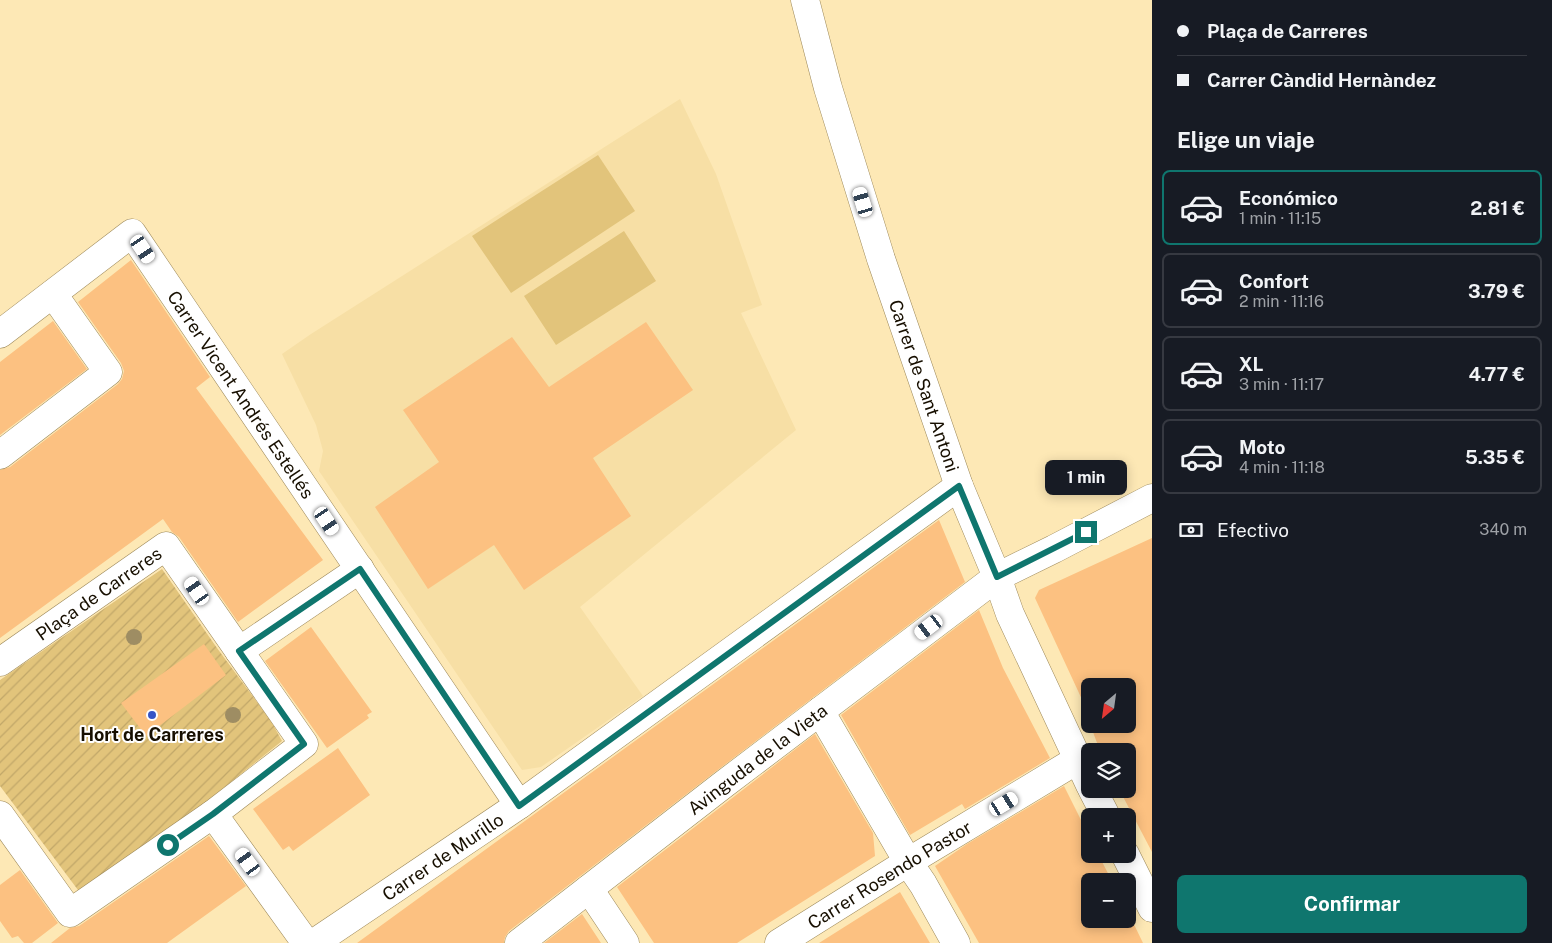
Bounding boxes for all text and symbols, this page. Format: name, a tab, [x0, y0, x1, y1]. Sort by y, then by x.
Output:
text: Plaça de Carreres	[1207, 20, 1368, 42]
text: Carrer Càndid Hernàndez	[1207, 69, 1436, 91]
text: Elige un viaje	[1177, 127, 1315, 153]
car	[851, 185, 874, 219]
icon: car	[1179, 185, 1224, 230]
text: Económico	[1239, 187, 1338, 209]
text: 2.81 €	[1470, 197, 1525, 219]
text: 1 min · 11:15	[1239, 209, 1321, 228]
car	[128, 232, 157, 266]
icon: car	[1179, 268, 1224, 313]
text: Confort	[1239, 270, 1309, 292]
text: 3.79 €	[1468, 280, 1525, 302]
street label: Carrer Vicent Andrés Estellés	[163, 287, 319, 502]
text: 2 min · 11:16	[1239, 292, 1324, 311]
street label: Carrer de Sant Antoni	[885, 297, 964, 475]
icon: car	[1179, 351, 1224, 396]
text: XL	[1239, 353, 1264, 375]
text: 4.77 €	[1468, 363, 1525, 385]
text: 3 min · 11:17	[1239, 375, 1324, 394]
icon: car	[1179, 434, 1224, 479]
text: Moto	[1239, 436, 1285, 458]
text: 5.35 €	[1465, 446, 1525, 468]
text: 4 min · 11:18	[1239, 458, 1325, 477]
callout: 1 min	[1045, 460, 1127, 494]
text: 1 min	[1067, 468, 1105, 487]
car	[312, 504, 341, 538]
icon: cash	[1177, 516, 1205, 544]
text: Efectivo	[1217, 519, 1289, 541]
text: 340 m	[1479, 520, 1527, 539]
route end	[1075, 521, 1097, 543]
street label: Plaça de Carreres	[32, 542, 165, 644]
car	[182, 574, 211, 608]
car	[912, 612, 945, 642]
north arrow	[1081, 678, 1136, 732]
map controls	[1081, 678, 1136, 928]
street label: Avinguda de la Vieta	[683, 699, 831, 819]
marker: Hort de Carreres	[146, 709, 158, 721]
place label: Hort de Carreres	[80, 724, 224, 745]
button: layers	[1081, 743, 1136, 798]
car	[987, 790, 1020, 818]
street label: Carrer de Murillo	[378, 808, 507, 905]
button: +	[1081, 808, 1136, 863]
street label: Carrer Rosendo Pastor	[804, 816, 975, 933]
route start	[157, 834, 179, 856]
car	[233, 845, 262, 879]
button: −	[1081, 873, 1136, 928]
button: Confirmar	[1177, 875, 1527, 933]

